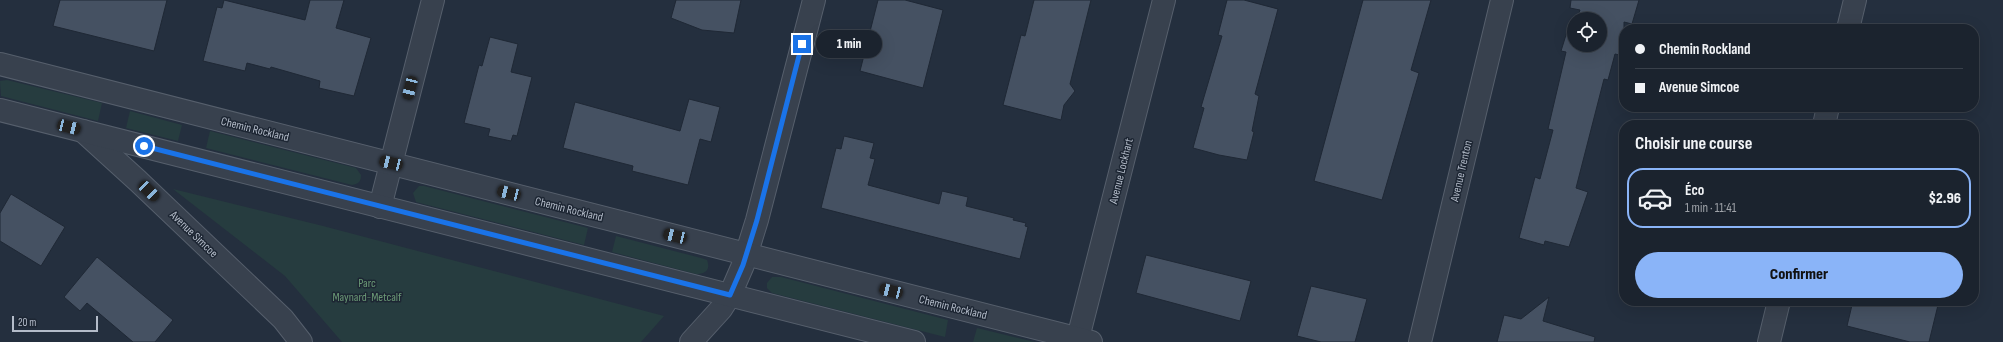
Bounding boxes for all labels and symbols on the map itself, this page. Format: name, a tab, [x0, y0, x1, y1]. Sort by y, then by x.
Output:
callout: 1 min	[816, 30, 882, 58]
route end	[793, 35, 811, 53]
car	[401, 75, 419, 101]
street label: Chemin Rockland	[219, 114, 290, 145]
car	[56, 118, 82, 136]
route start	[135, 137, 153, 155]
street label: Avenue Lockhart	[1106, 137, 1137, 206]
street label: Avenue Trenton	[1447, 139, 1476, 204]
car	[378, 154, 404, 172]
car	[136, 178, 162, 204]
car	[496, 184, 522, 202]
street label: Chemin Rockland	[533, 194, 604, 225]
street label: Avenue Simcoe	[166, 207, 221, 261]
car	[662, 227, 688, 245]
park label: Parc Maynard-Metcalf	[332, 276, 402, 305]
car	[878, 282, 904, 300]
street label: Chemin Rockland	[917, 292, 988, 323]
scale bar	[12, 314, 98, 333]

